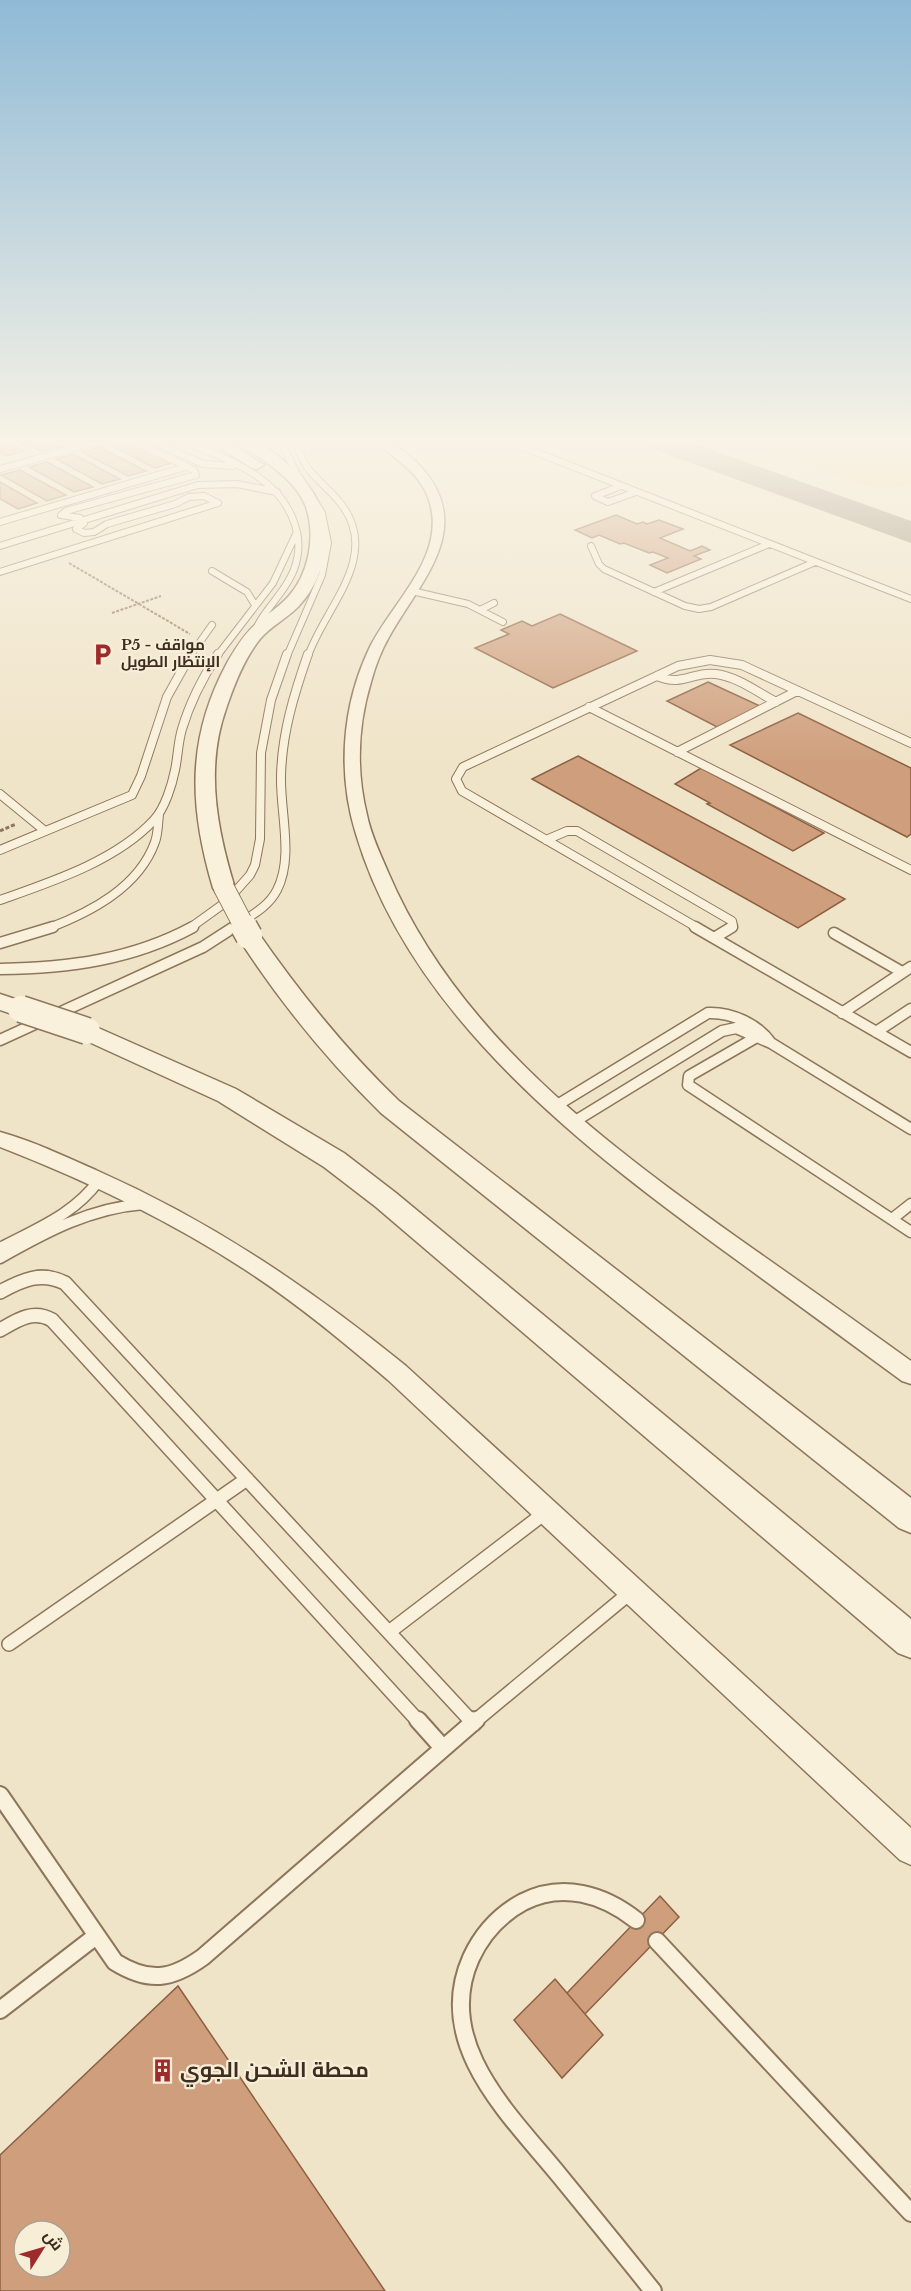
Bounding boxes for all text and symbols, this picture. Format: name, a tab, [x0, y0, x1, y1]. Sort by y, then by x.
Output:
place label: P5 - مواقف الإنتظار الطويل	[121, 635, 220, 672]
parking icon: P5 - مواقف الإنتظار الطويل	[90, 641, 116, 667]
building icon: محطة الشحن الجوي	[149, 2057, 175, 2083]
place label: محطة الشحن الجوي	[180, 2057, 369, 2087]
north arrow	[12, 2219, 72, 2279]
text: ش	[40, 2226, 68, 2254]

